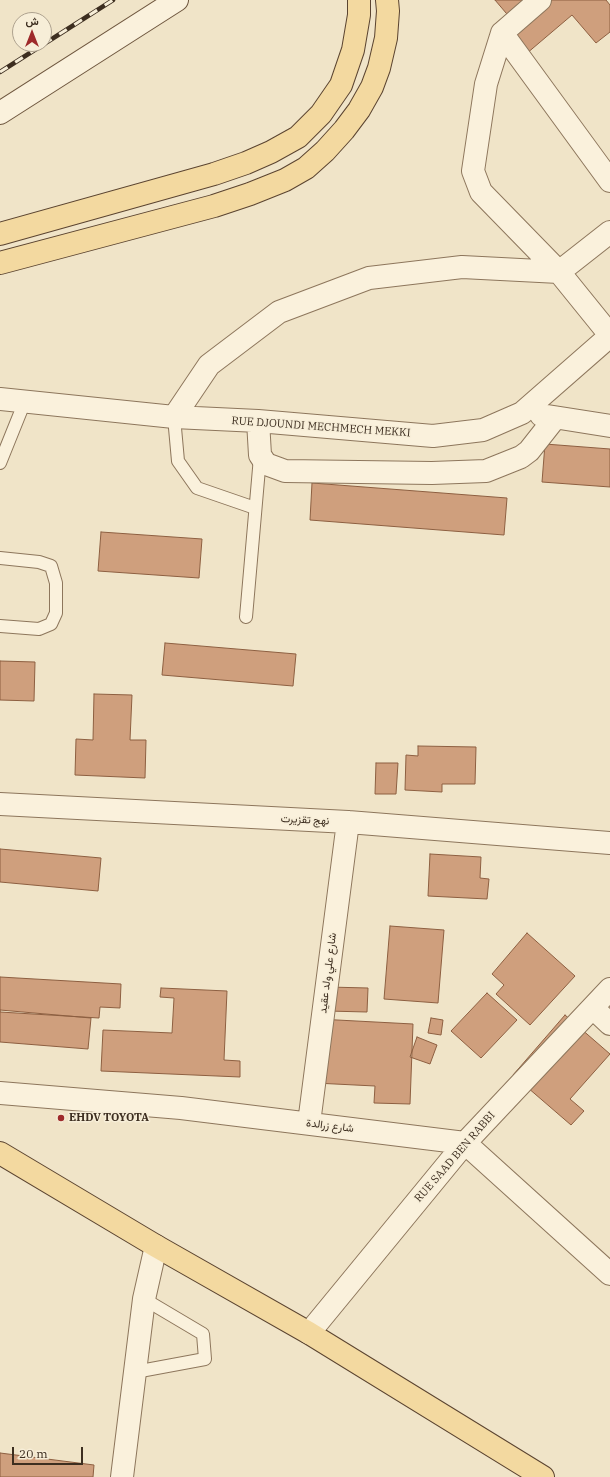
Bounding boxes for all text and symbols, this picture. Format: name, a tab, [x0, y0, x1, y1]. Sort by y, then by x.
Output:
north arrow	[12, 12, 52, 52]
text: ش	[25, 14, 39, 28]
street label: RUE DJOUNDI MECHMECH MEKKI	[231, 414, 411, 440]
street label: نهج تقزيرت	[280, 812, 330, 828]
street label: شارع علي ولد عقيد	[317, 932, 339, 1014]
street label: RUE SAAD BEN RABBI	[412, 1109, 498, 1205]
place label: EHDV TOYOTA	[69, 1111, 149, 1125]
marker: EHDV TOYOTA	[56, 1113, 66, 1123]
street label: شارع زرالدة	[305, 1117, 355, 1135]
scale bar	[14, 1439, 85, 1465]
text: 20 m	[19, 1446, 48, 1461]

